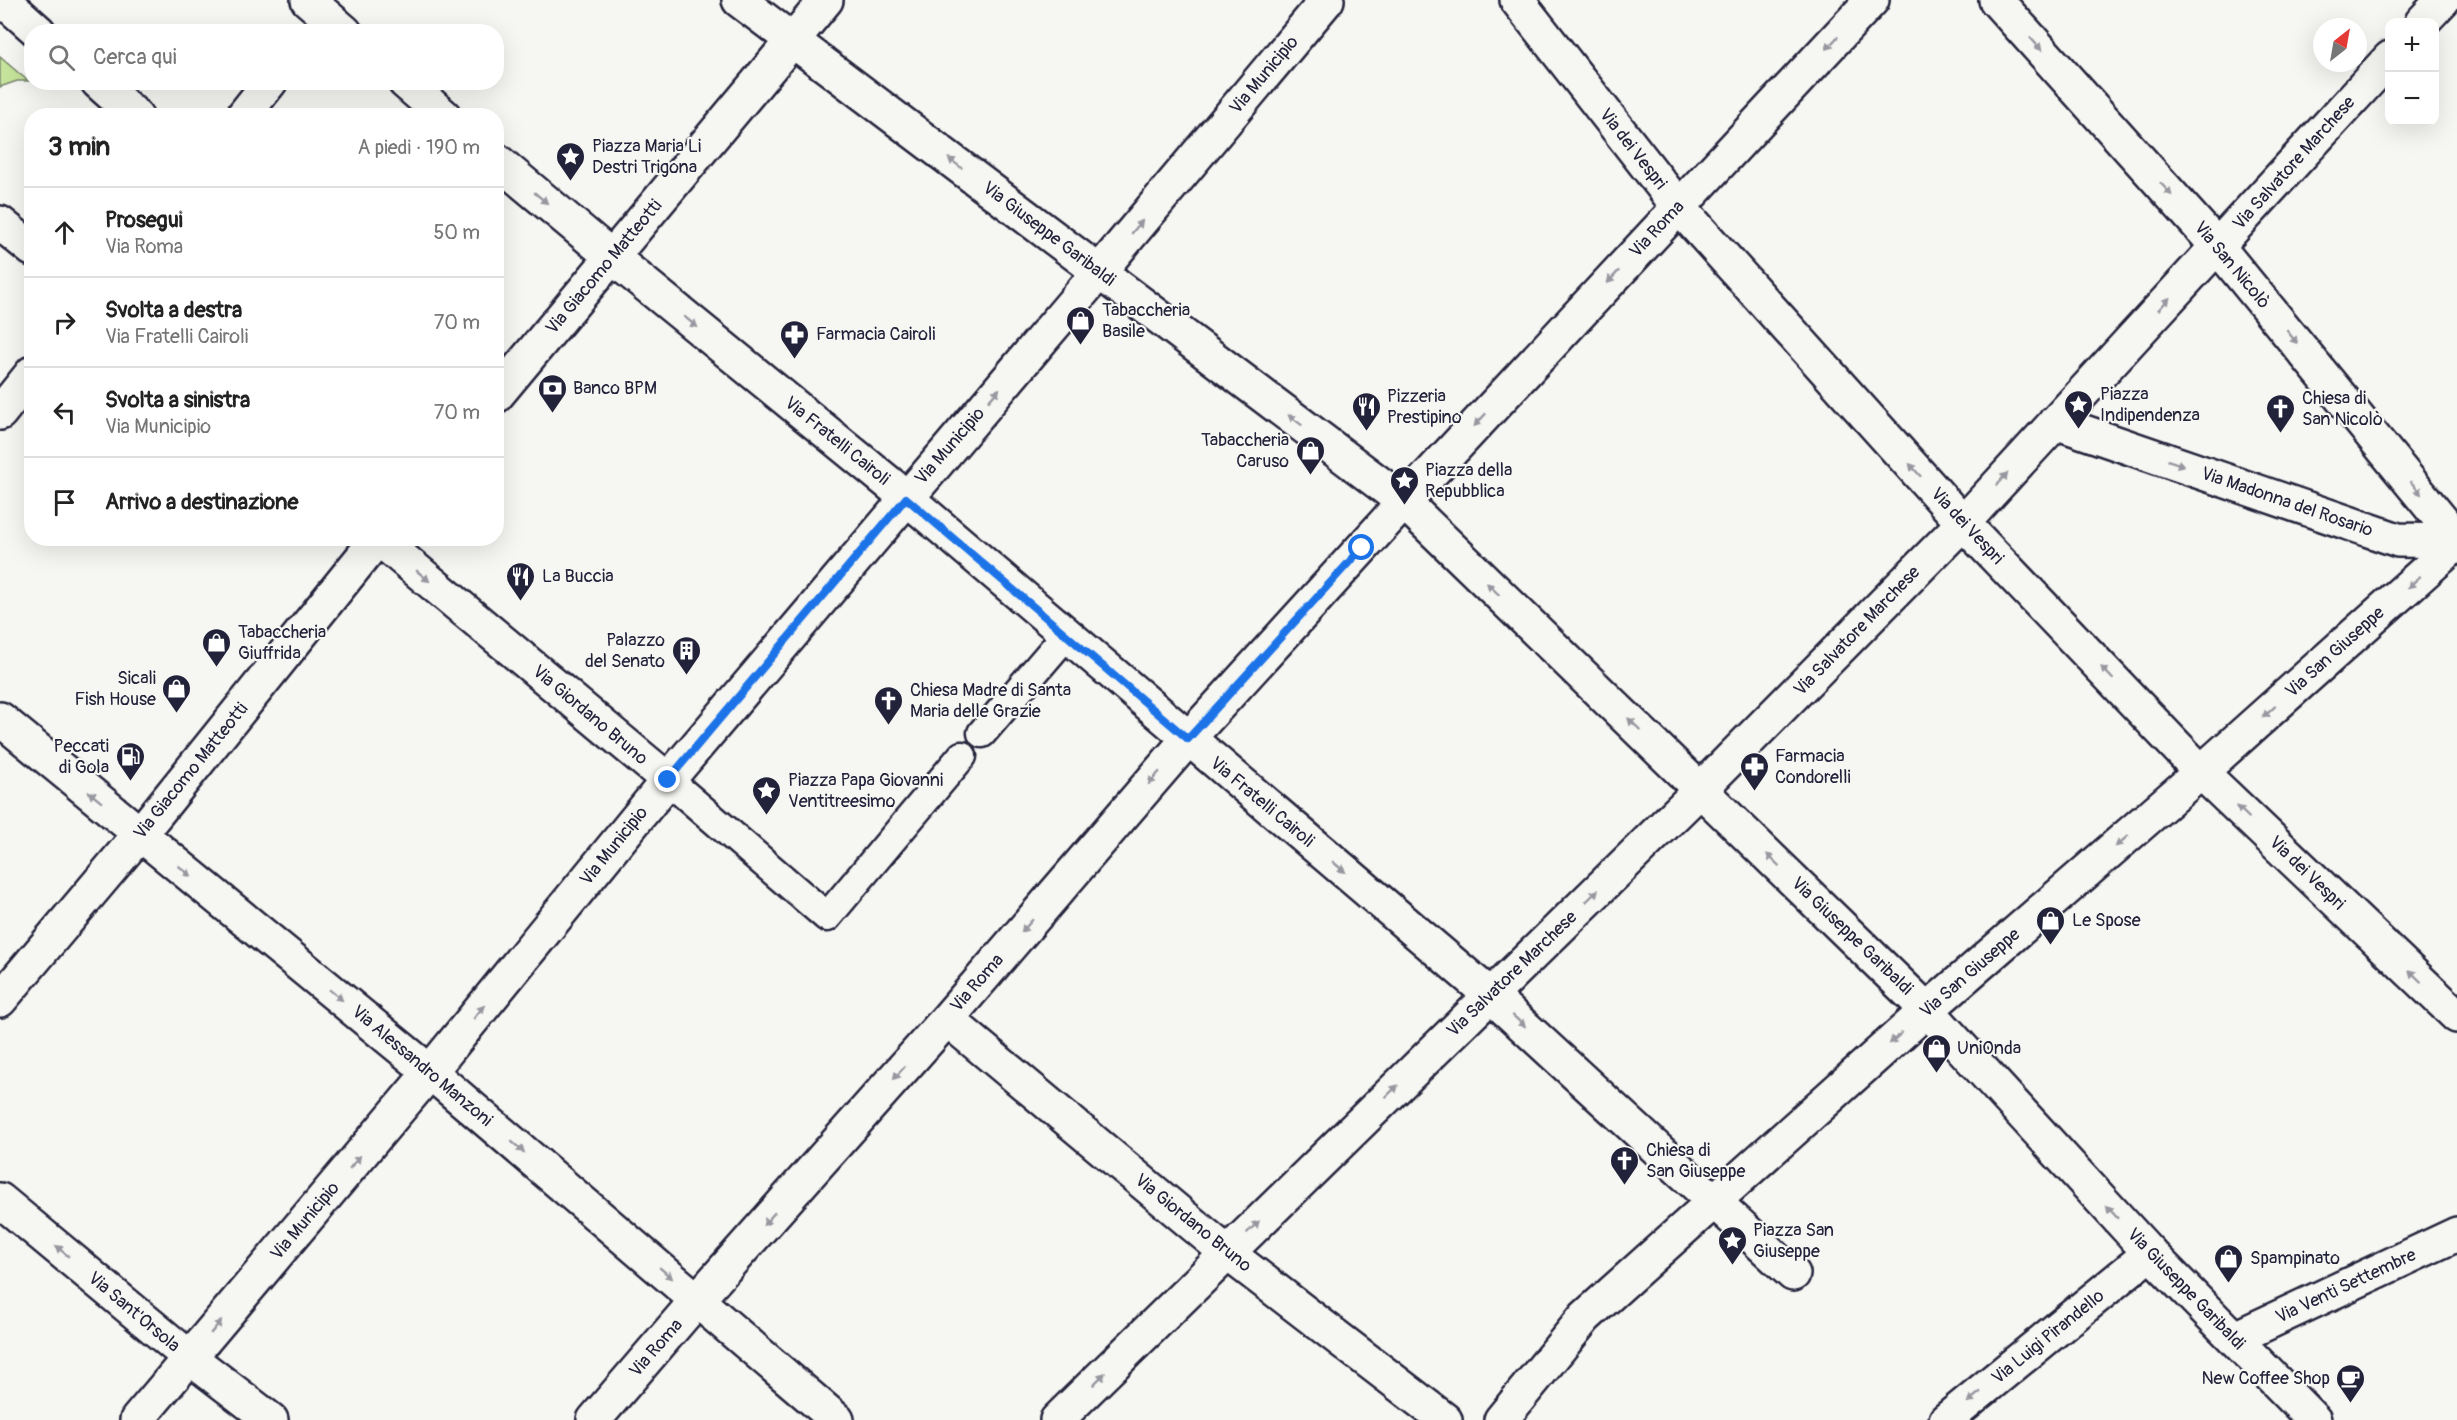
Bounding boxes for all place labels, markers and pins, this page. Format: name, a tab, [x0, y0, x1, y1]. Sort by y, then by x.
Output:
place label: Piazza Maria Li Destri Trigona	[592, 135, 701, 179]
place icon: Piazza Maria Li Destri Trigona	[555, 140, 587, 182]
place label: Tabaccheria Basile	[1102, 299, 1190, 343]
shop icon: Tabaccheria Basile	[1065, 304, 1097, 346]
pharmacy icon: Farmacia Cairoli	[779, 318, 811, 360]
place label: Farmacia Cairoli	[816, 323, 935, 346]
bank icon: Banco BPM	[536, 372, 568, 414]
place label: Banco BPM	[573, 377, 657, 400]
place label: Piazza Indipendenza	[2100, 383, 2200, 427]
place label: Pizzeria Prestipino	[1387, 385, 1462, 429]
place label: Chiesa di San Nicolò	[2302, 387, 2383, 431]
place icon: Piazza Indipendenza	[2063, 388, 2095, 430]
restaurant icon: Pizzeria Prestipino	[1350, 390, 1382, 432]
church icon: Chiesa di San Nicolò	[2265, 392, 2297, 434]
place label: Tabaccheria Caruso	[1201, 429, 1289, 473]
shop icon: Tabaccheria Caruso	[1294, 434, 1326, 476]
place label: Piazza della Repubblica	[1425, 459, 1512, 503]
place icon: Piazza della Repubblica	[1388, 464, 1420, 506]
restaurant icon: La Buccia	[505, 560, 537, 602]
place label: La Buccia	[542, 565, 614, 588]
place label: Tabaccheria Giuffrida	[238, 621, 326, 665]
shop icon: Tabaccheria Giuffrida	[201, 626, 233, 668]
place label: Palazzo del Senato	[585, 629, 665, 673]
building icon: Palazzo del Senato	[670, 634, 702, 676]
place label: Sicali Fish House	[75, 667, 156, 711]
shop icon: Sicali Fish House	[161, 672, 193, 714]
place label: Chiesa Madre di Santa Maria delle Grazie	[910, 679, 1071, 723]
church icon: Chiesa Madre di Santa Maria delle Grazie	[873, 684, 905, 726]
place label: Peccati di Gola	[54, 735, 109, 779]
fuel station icon: Peccati di Gola	[114, 740, 146, 782]
place label: Farmacia Condorelli	[1775, 745, 1851, 789]
pharmacy icon: Farmacia Condorelli	[1738, 750, 1770, 792]
place label: Piazza Papa Giovanni Ventitreesimo	[788, 769, 943, 813]
place icon: Piazza Papa Giovanni Ventitreesimo	[751, 774, 783, 816]
shop icon: Le Spose	[2035, 904, 2067, 946]
place label: Le Spose	[2072, 909, 2141, 932]
shop icon: UniOnda	[1920, 1032, 1952, 1074]
place label: UniOnda	[1957, 1037, 2021, 1060]
place label: Chiesa di San Giuseppe	[1646, 1139, 1746, 1183]
church icon: Chiesa di San Giuseppe	[1609, 1144, 1641, 1186]
place label: Piazza San Giuseppe	[1753, 1219, 1834, 1263]
place icon: Piazza San Giuseppe	[1716, 1224, 1748, 1266]
shop icon: Spampinato	[2213, 1242, 2245, 1284]
place label: Spampinato	[2250, 1247, 2340, 1270]
cafe icon: New Coffee Shop	[2335, 1362, 2367, 1404]
place label: New Coffee Shop	[2201, 1367, 2330, 1390]

